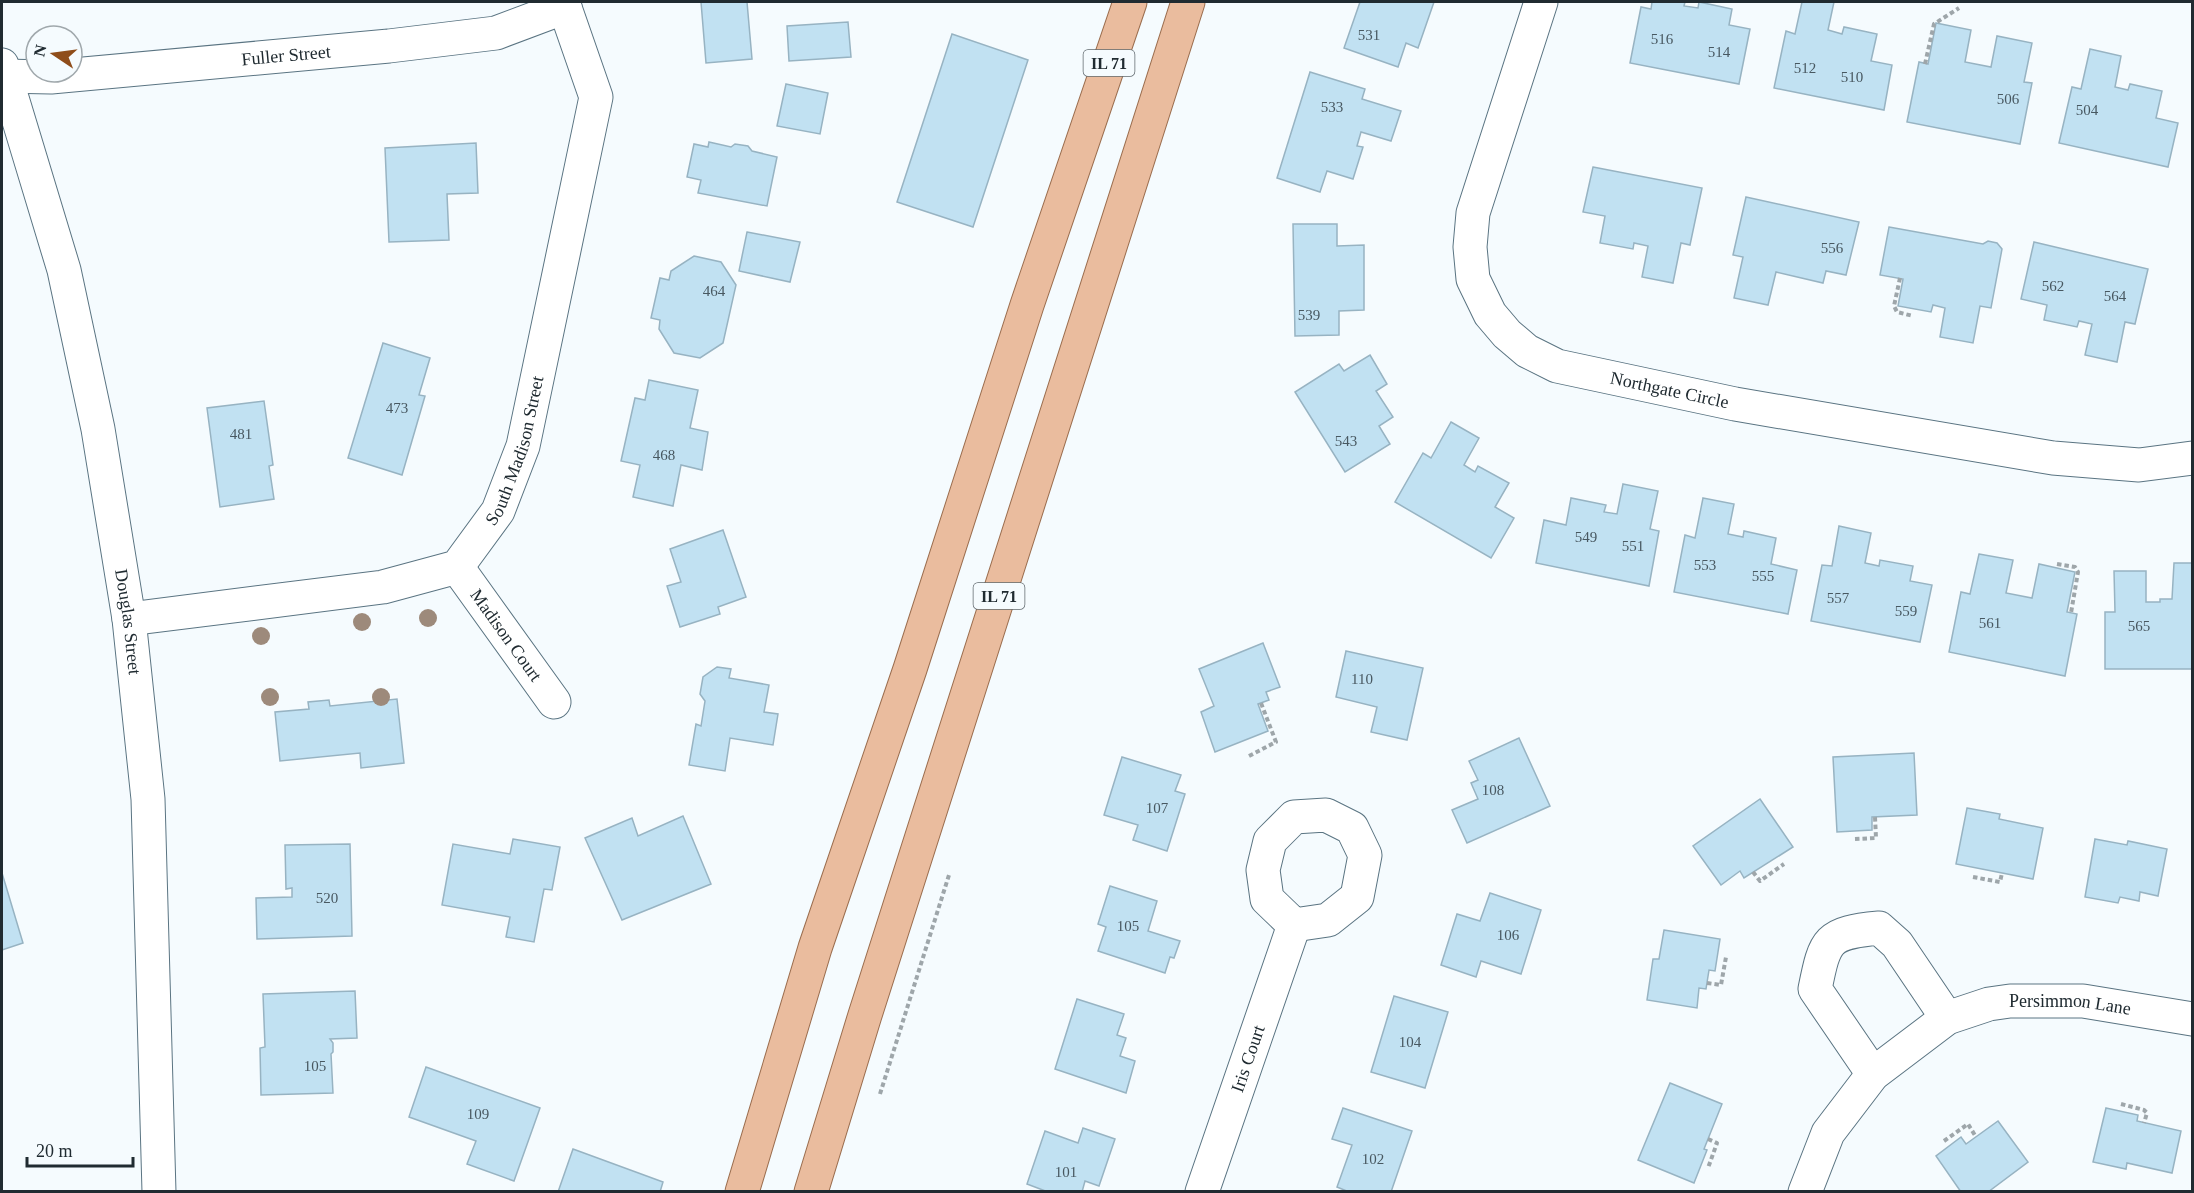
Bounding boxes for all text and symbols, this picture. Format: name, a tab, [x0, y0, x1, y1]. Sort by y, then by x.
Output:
north arrow	[24, 24, 84, 84]
house number: 531	[1358, 27, 1380, 43]
house number: 516	[1651, 31, 1674, 47]
street label: Fuller Street	[240, 41, 332, 69]
text: N	[30, 43, 50, 58]
house number: 514	[1708, 44, 1731, 60]
road number: IL 71	[1084, 50, 1134, 76]
house number: 512	[1794, 60, 1816, 76]
house number: 510	[1841, 69, 1863, 85]
house number: 506	[1997, 91, 2020, 107]
house number: 533	[1321, 99, 1343, 115]
house number: 504	[2076, 102, 2099, 118]
house number: 556	[1821, 240, 1844, 256]
house number: 562	[2042, 278, 2064, 294]
house number: 464	[703, 283, 726, 299]
house number: 564	[2104, 288, 2127, 304]
house number: 539	[1298, 307, 1320, 323]
street label: Northgate Circle	[1609, 368, 1731, 412]
street label: South Madison Street	[481, 374, 547, 529]
house number: 473	[386, 400, 408, 416]
house number: 481	[230, 426, 252, 442]
house number: 543	[1335, 433, 1357, 449]
house number: 468	[653, 447, 675, 463]
house number: 549	[1575, 529, 1597, 545]
house number: 551	[1622, 538, 1644, 554]
house number: 553	[1694, 557, 1716, 573]
street label: Douglas Street	[111, 567, 145, 676]
house number: 555	[1752, 568, 1774, 584]
road number: IL 71	[974, 583, 1024, 609]
street label: Madison Court	[466, 585, 546, 685]
house number: 557	[1827, 590, 1850, 606]
house number: 559	[1895, 603, 1917, 619]
house number: 561	[1979, 615, 2001, 631]
house number: 565	[2128, 618, 2150, 634]
house number: 110	[1351, 671, 1373, 687]
house number: 108	[1482, 782, 1504, 798]
house number: 107	[1146, 800, 1169, 816]
house number: 520	[316, 890, 338, 906]
house number: 105	[1117, 918, 1139, 934]
house number: 106	[1497, 927, 1520, 943]
street label: Persimmon Lane	[2009, 991, 2132, 1019]
street label: Iris Court	[1227, 1023, 1269, 1095]
house number: 104	[1399, 1034, 1422, 1050]
house number: 105	[304, 1058, 326, 1074]
house number: 109	[467, 1106, 489, 1122]
scale bar	[27, 1130, 134, 1168]
text: 20 m	[36, 1141, 73, 1161]
house number: 102	[1362, 1151, 1384, 1167]
house number: 101	[1055, 1164, 1077, 1180]

